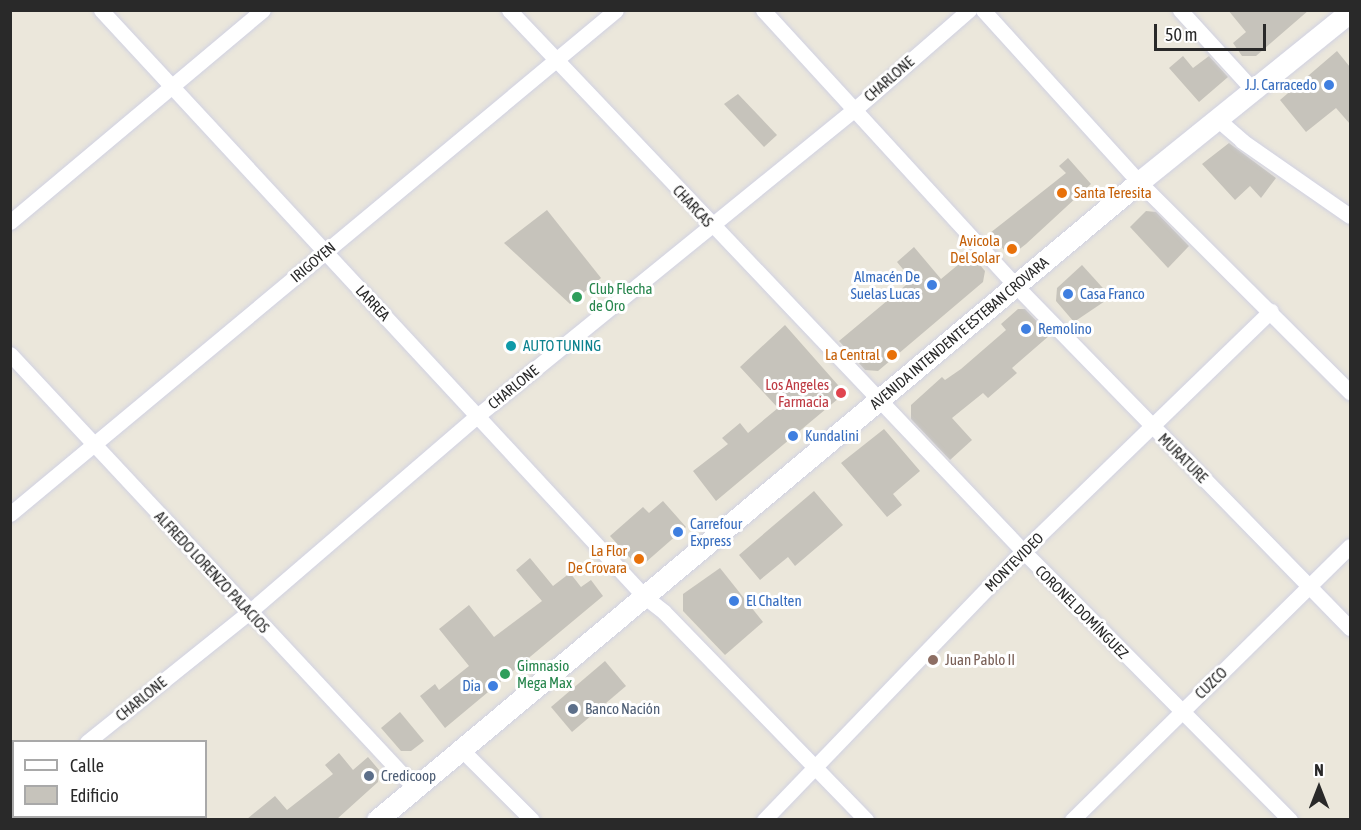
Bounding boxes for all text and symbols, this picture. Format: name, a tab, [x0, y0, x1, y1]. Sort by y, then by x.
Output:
scale bar	[1157, 12, 1270, 50]
text: 50 m	[1165, 24, 1197, 45]
street label: CHARLONE	[861, 53, 917, 105]
place label: J.J. Carracedo	[1245, 76, 1317, 94]
marker: J.J. Carracedo	[1322, 78, 1336, 92]
street label: CHARCAS	[669, 181, 717, 231]
place label: Santa Teresita	[1074, 184, 1152, 202]
marker: Santa Teresita	[1055, 186, 1069, 200]
place label: Avicola Del Solar	[950, 231, 1000, 266]
street label: IRIGOYEN	[287, 238, 339, 286]
marker: Avicola Del Solar	[1005, 242, 1019, 256]
street label: AVENIDA INTENDENTE ESTEBAN CROVARA	[866, 253, 1052, 413]
place label: Almacén De Suelas Lucas	[850, 267, 920, 302]
marker: Almacén De Suelas Lucas	[925, 278, 939, 292]
place label: Club Flecha de Oro	[589, 279, 653, 314]
street label: LARREA	[352, 282, 394, 324]
place label: Casa Franco	[1080, 285, 1145, 303]
marker: Casa Franco	[1061, 287, 1075, 301]
marker: Club Flecha de Oro	[570, 290, 584, 304]
place label: Remolino	[1038, 320, 1092, 338]
marker: Remolino	[1019, 322, 1033, 336]
place label: AUTO TUNING	[523, 337, 601, 355]
marker: AUTO TUNING	[504, 339, 518, 353]
place label: La Central	[825, 346, 880, 364]
marker: La Central	[885, 348, 899, 362]
street label: CHARLONE	[484, 361, 542, 413]
place label: Los Angeles Farmacia	[765, 375, 829, 410]
marker: Los Angeles Farmacia	[834, 386, 848, 400]
place label: Kundalini	[805, 427, 859, 445]
marker: Kundalini	[786, 429, 800, 443]
street label: MURATURE	[1155, 430, 1211, 486]
street label: ALFREDO LORENZO PALACIOS	[151, 507, 273, 637]
place label: Carrefour Express	[690, 514, 742, 549]
marker: Carrefour Express	[671, 525, 685, 539]
street label: MONTEVIDEO	[981, 529, 1047, 595]
place label: La Flor De Crovara	[568, 541, 627, 576]
marker: La Flor De Crovara	[632, 552, 646, 566]
street label: CORONEL DOMÍNGUEZ	[1032, 562, 1132, 662]
place label: El Chalten	[746, 592, 802, 610]
marker: El Chalten	[727, 594, 741, 608]
place label: Juan Pablo II	[945, 651, 1015, 669]
marker: Juan Pablo II	[926, 653, 940, 667]
place label: Gimnasio Mega Max	[517, 656, 572, 691]
street label: CUZCO	[1191, 663, 1231, 703]
marker: Gimnasio Mega Max	[498, 667, 512, 681]
street label: CHARLONE	[112, 673, 170, 725]
place label: Dia	[462, 677, 481, 695]
marker: Dia	[486, 679, 500, 693]
place label: Banco Nación	[585, 700, 660, 718]
marker: Banco Nación	[566, 702, 580, 716]
legend	[12, 740, 207, 818]
text: Calle	[70, 755, 104, 776]
north arrow	[1289, 758, 1349, 818]
text: N	[1314, 761, 1324, 779]
place label: Credicoop	[381, 767, 436, 785]
marker: Credicoop	[362, 769, 376, 783]
text: Edificio	[70, 785, 119, 806]

